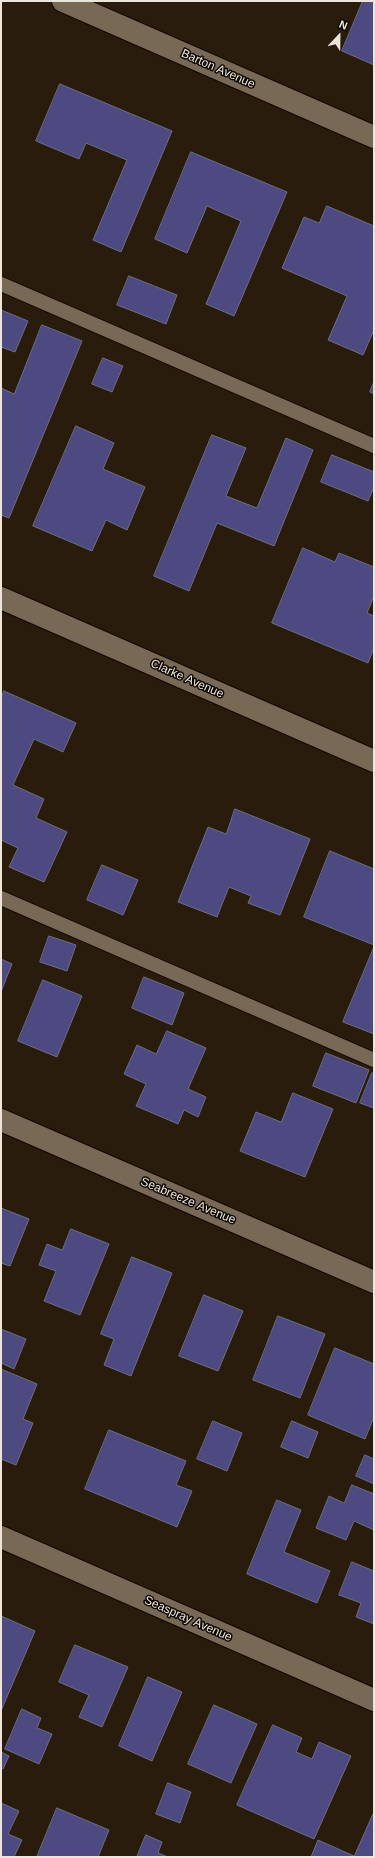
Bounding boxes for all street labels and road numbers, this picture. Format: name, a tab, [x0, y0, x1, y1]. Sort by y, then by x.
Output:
street label: Barton Avenue	[179, 46, 257, 92]
street label: Clarke Avenue	[148, 656, 226, 702]
street label: Seabreeze Avenue	[138, 1174, 238, 1228]
street label: Seaspray Avenue	[142, 1593, 234, 1645]

